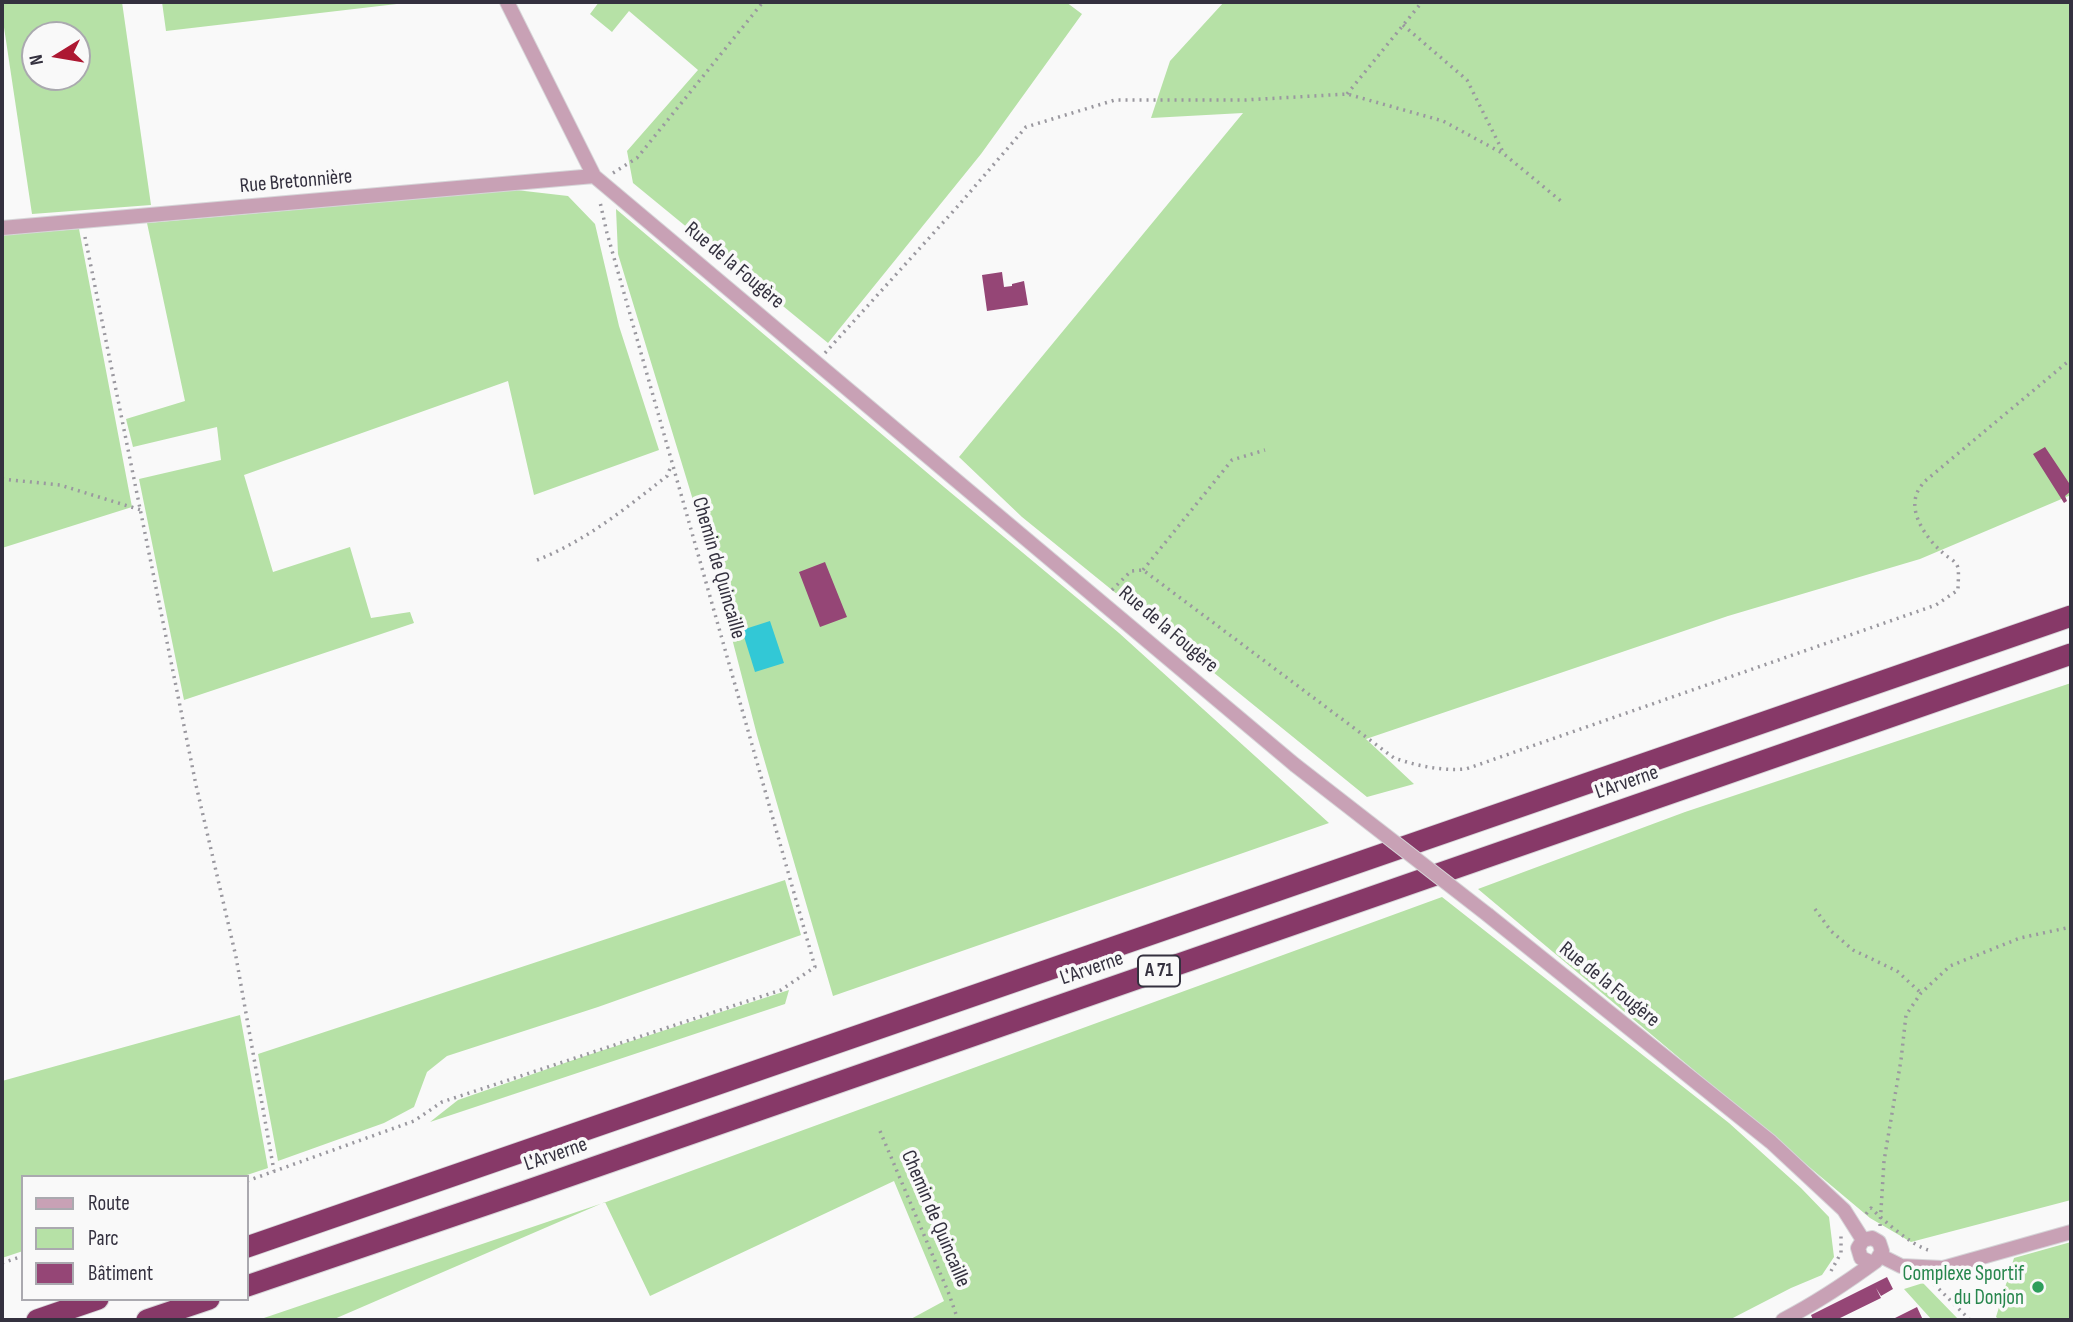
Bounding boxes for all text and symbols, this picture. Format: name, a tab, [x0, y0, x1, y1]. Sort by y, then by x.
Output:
north arrow	[21, 21, 91, 91]
text: N	[25, 53, 49, 67]
street label: Rue Bretonnière	[239, 165, 353, 199]
street label: Rue de la Fougère	[679, 217, 789, 315]
street label: Chemin de Quincaille	[686, 494, 750, 642]
street label: Rue de la Fougère	[1113, 581, 1223, 679]
street label: L'Arverne	[1592, 760, 1662, 806]
street label: Rue de la Fougère	[1554, 937, 1664, 1033]
street label: L'Arverne	[1057, 946, 1127, 992]
road number: A 71	[1138, 956, 1180, 987]
street label: L'Arverne	[521, 1132, 591, 1178]
street label: Chemin de Quincaille	[895, 1147, 975, 1291]
legend	[21, 1175, 248, 1301]
text: Route	[88, 1191, 130, 1216]
text: Parc	[88, 1226, 119, 1251]
text: Bâtiment	[88, 1261, 153, 1286]
place label: Complexe Sportif du Donjon	[1903, 1262, 2024, 1312]
marker: Complexe Sportif du Donjon	[2030, 1279, 2046, 1295]

